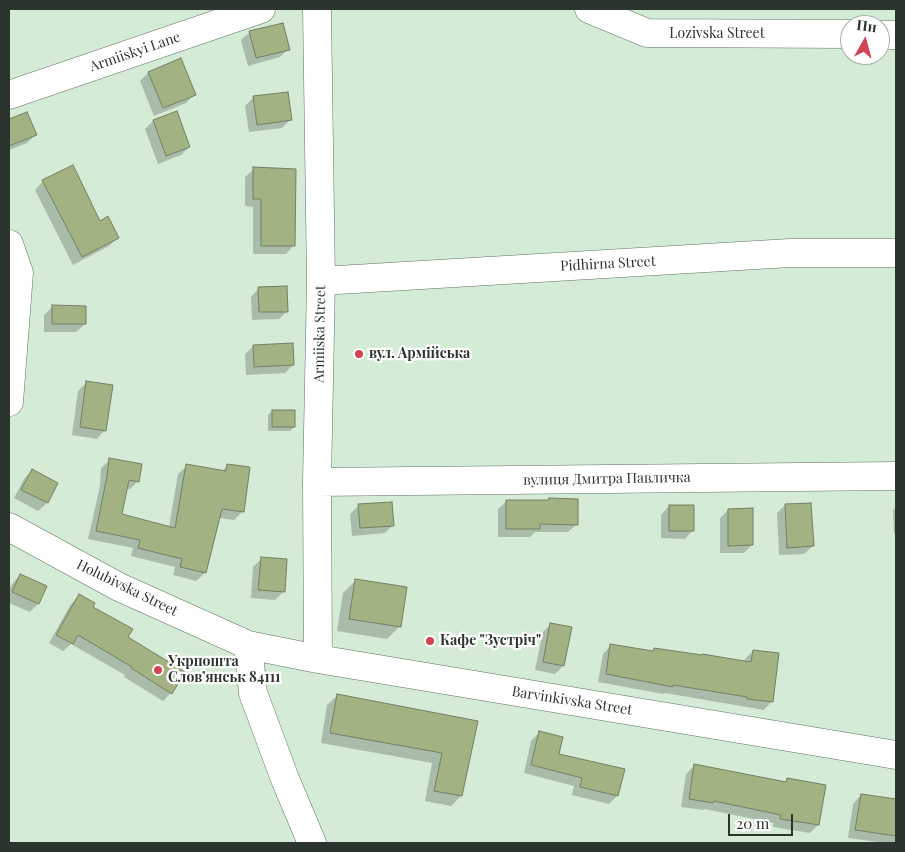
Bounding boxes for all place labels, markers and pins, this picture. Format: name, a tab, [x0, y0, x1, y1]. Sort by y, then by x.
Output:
place label: вул. Армійська	[369, 346, 470, 362]
marker: вул. Армійська	[353, 348, 365, 360]
place label: Кафе "Зустріч"	[440, 633, 541, 649]
marker: Кафе "Зустріч"	[424, 635, 436, 647]
place label: Укрпошта Слов’янськ 84111	[168, 654, 280, 686]
marker: Укрпошта Слов’янськ 84111	[152, 664, 164, 676]

